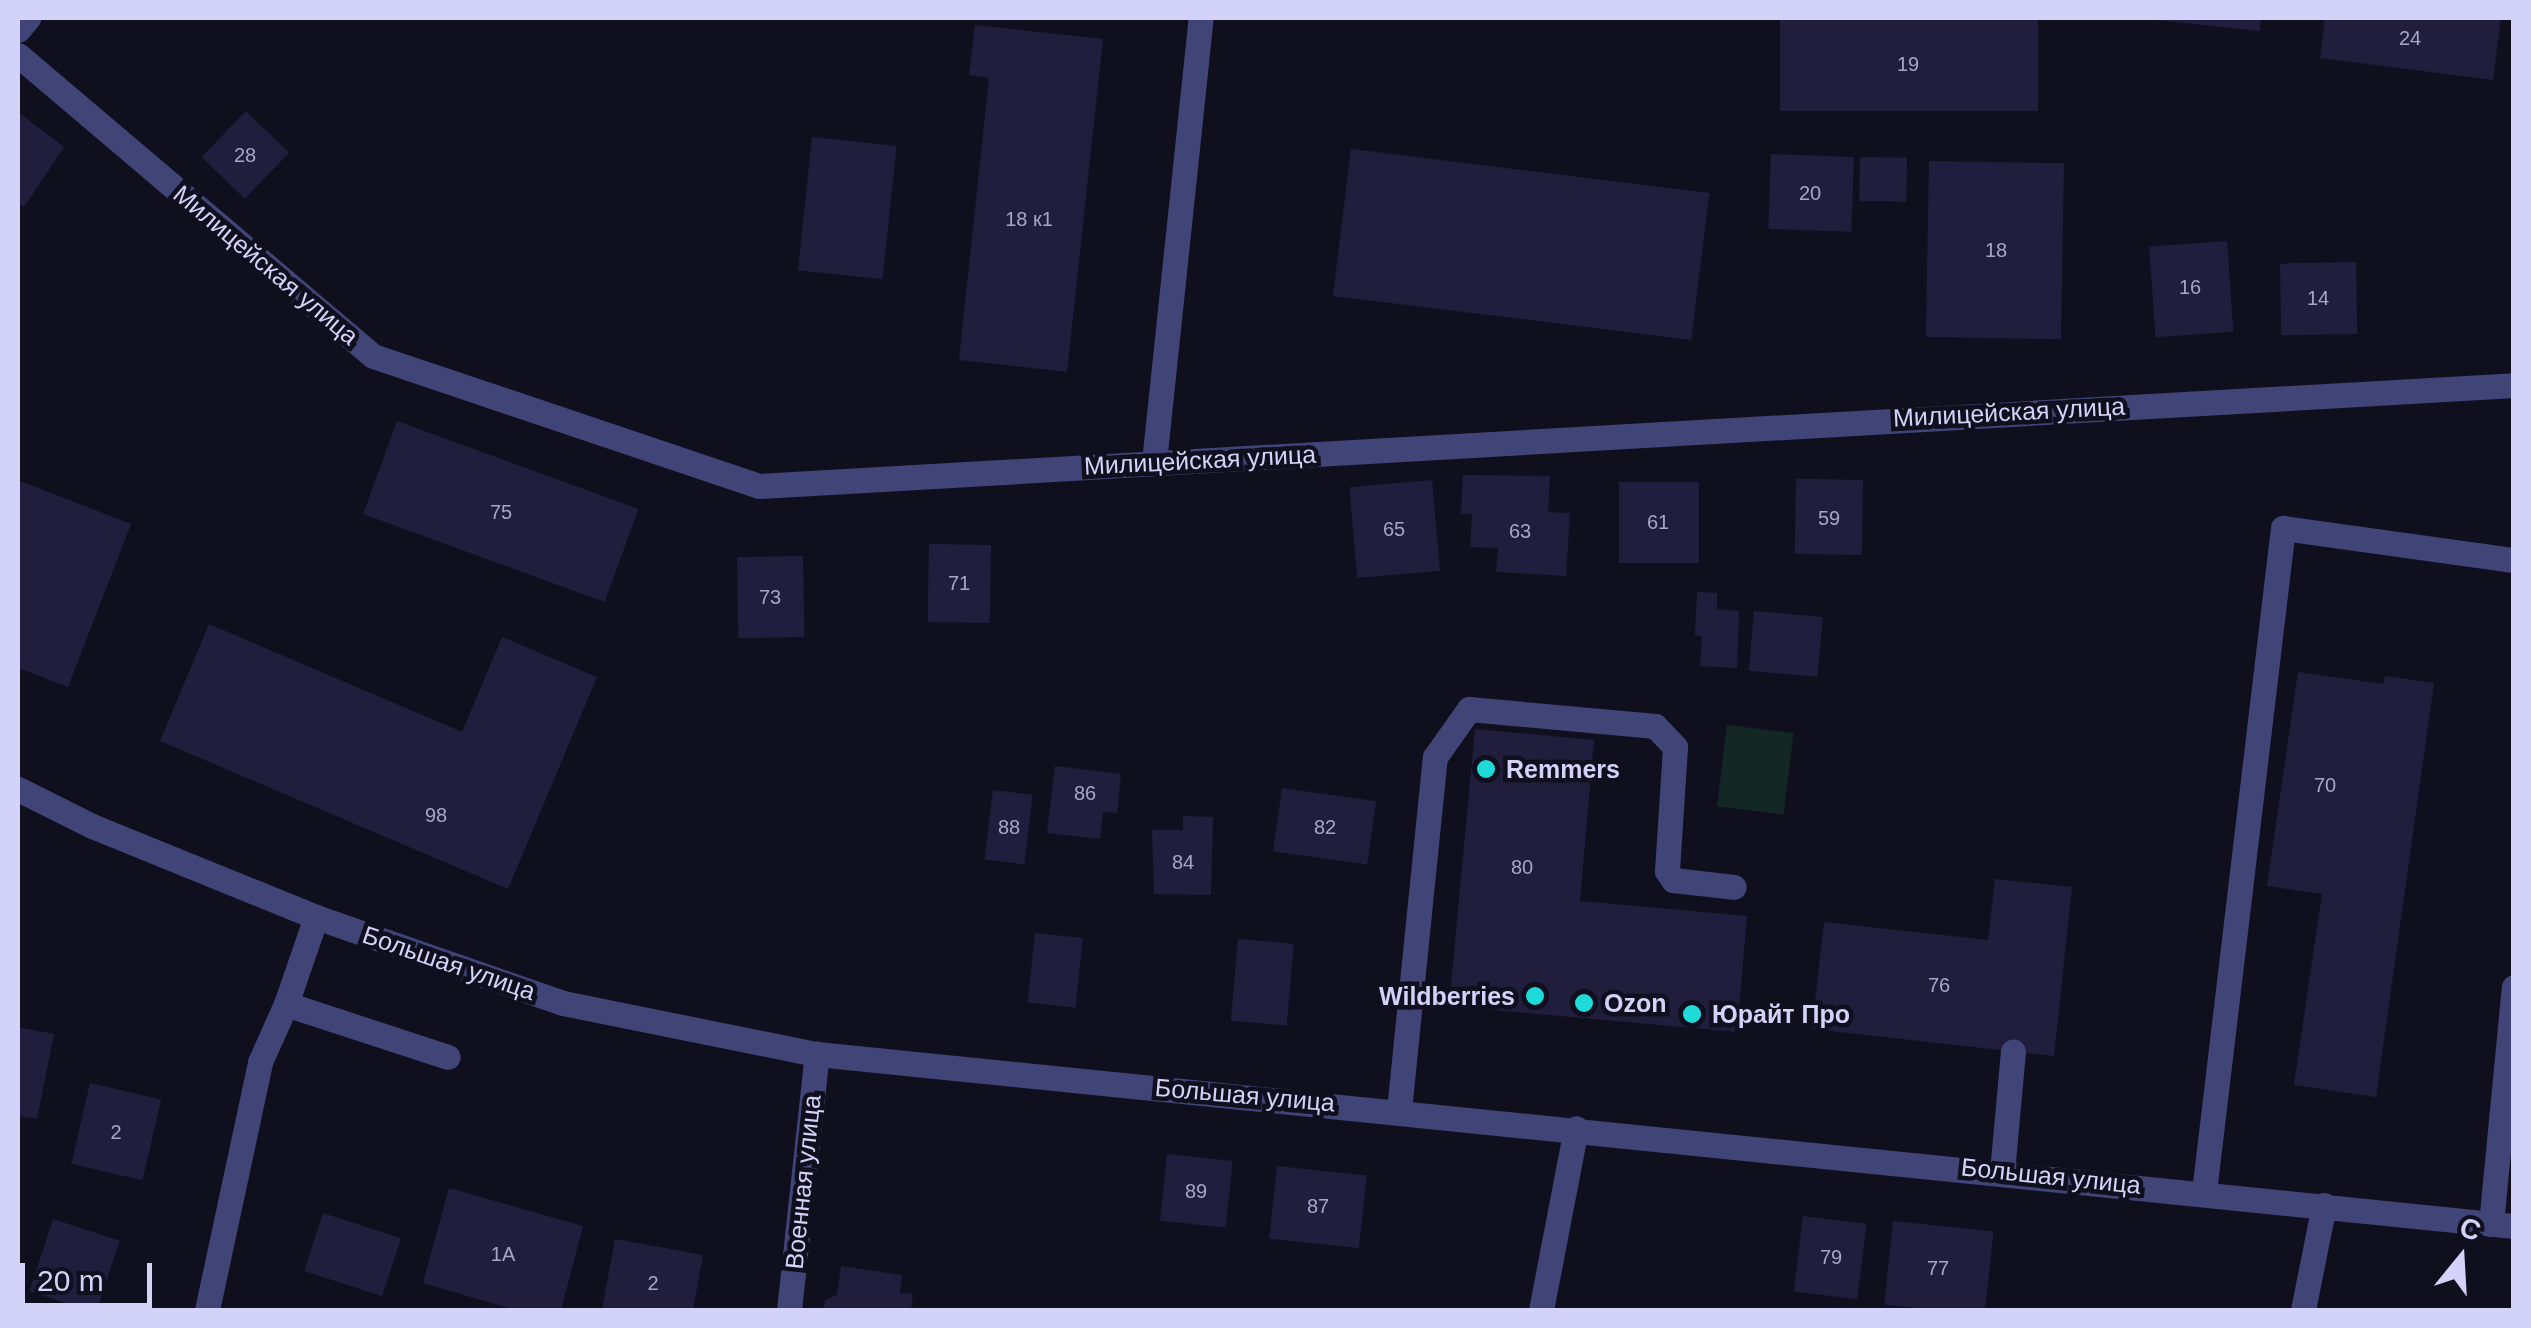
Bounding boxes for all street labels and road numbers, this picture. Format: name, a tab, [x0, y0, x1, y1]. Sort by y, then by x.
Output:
street label: Милицейская улица	[167, 179, 365, 351]
street label: Милицейская улица	[1892, 391, 2126, 433]
street label: Милицейская улица	[1083, 439, 1317, 481]
street label: Большая улица	[359, 919, 539, 1007]
street label: Большая улица	[1154, 1072, 1336, 1118]
street label: Военная улица	[779, 1093, 827, 1271]
street label: Большая улица	[1960, 1152, 2142, 1200]

